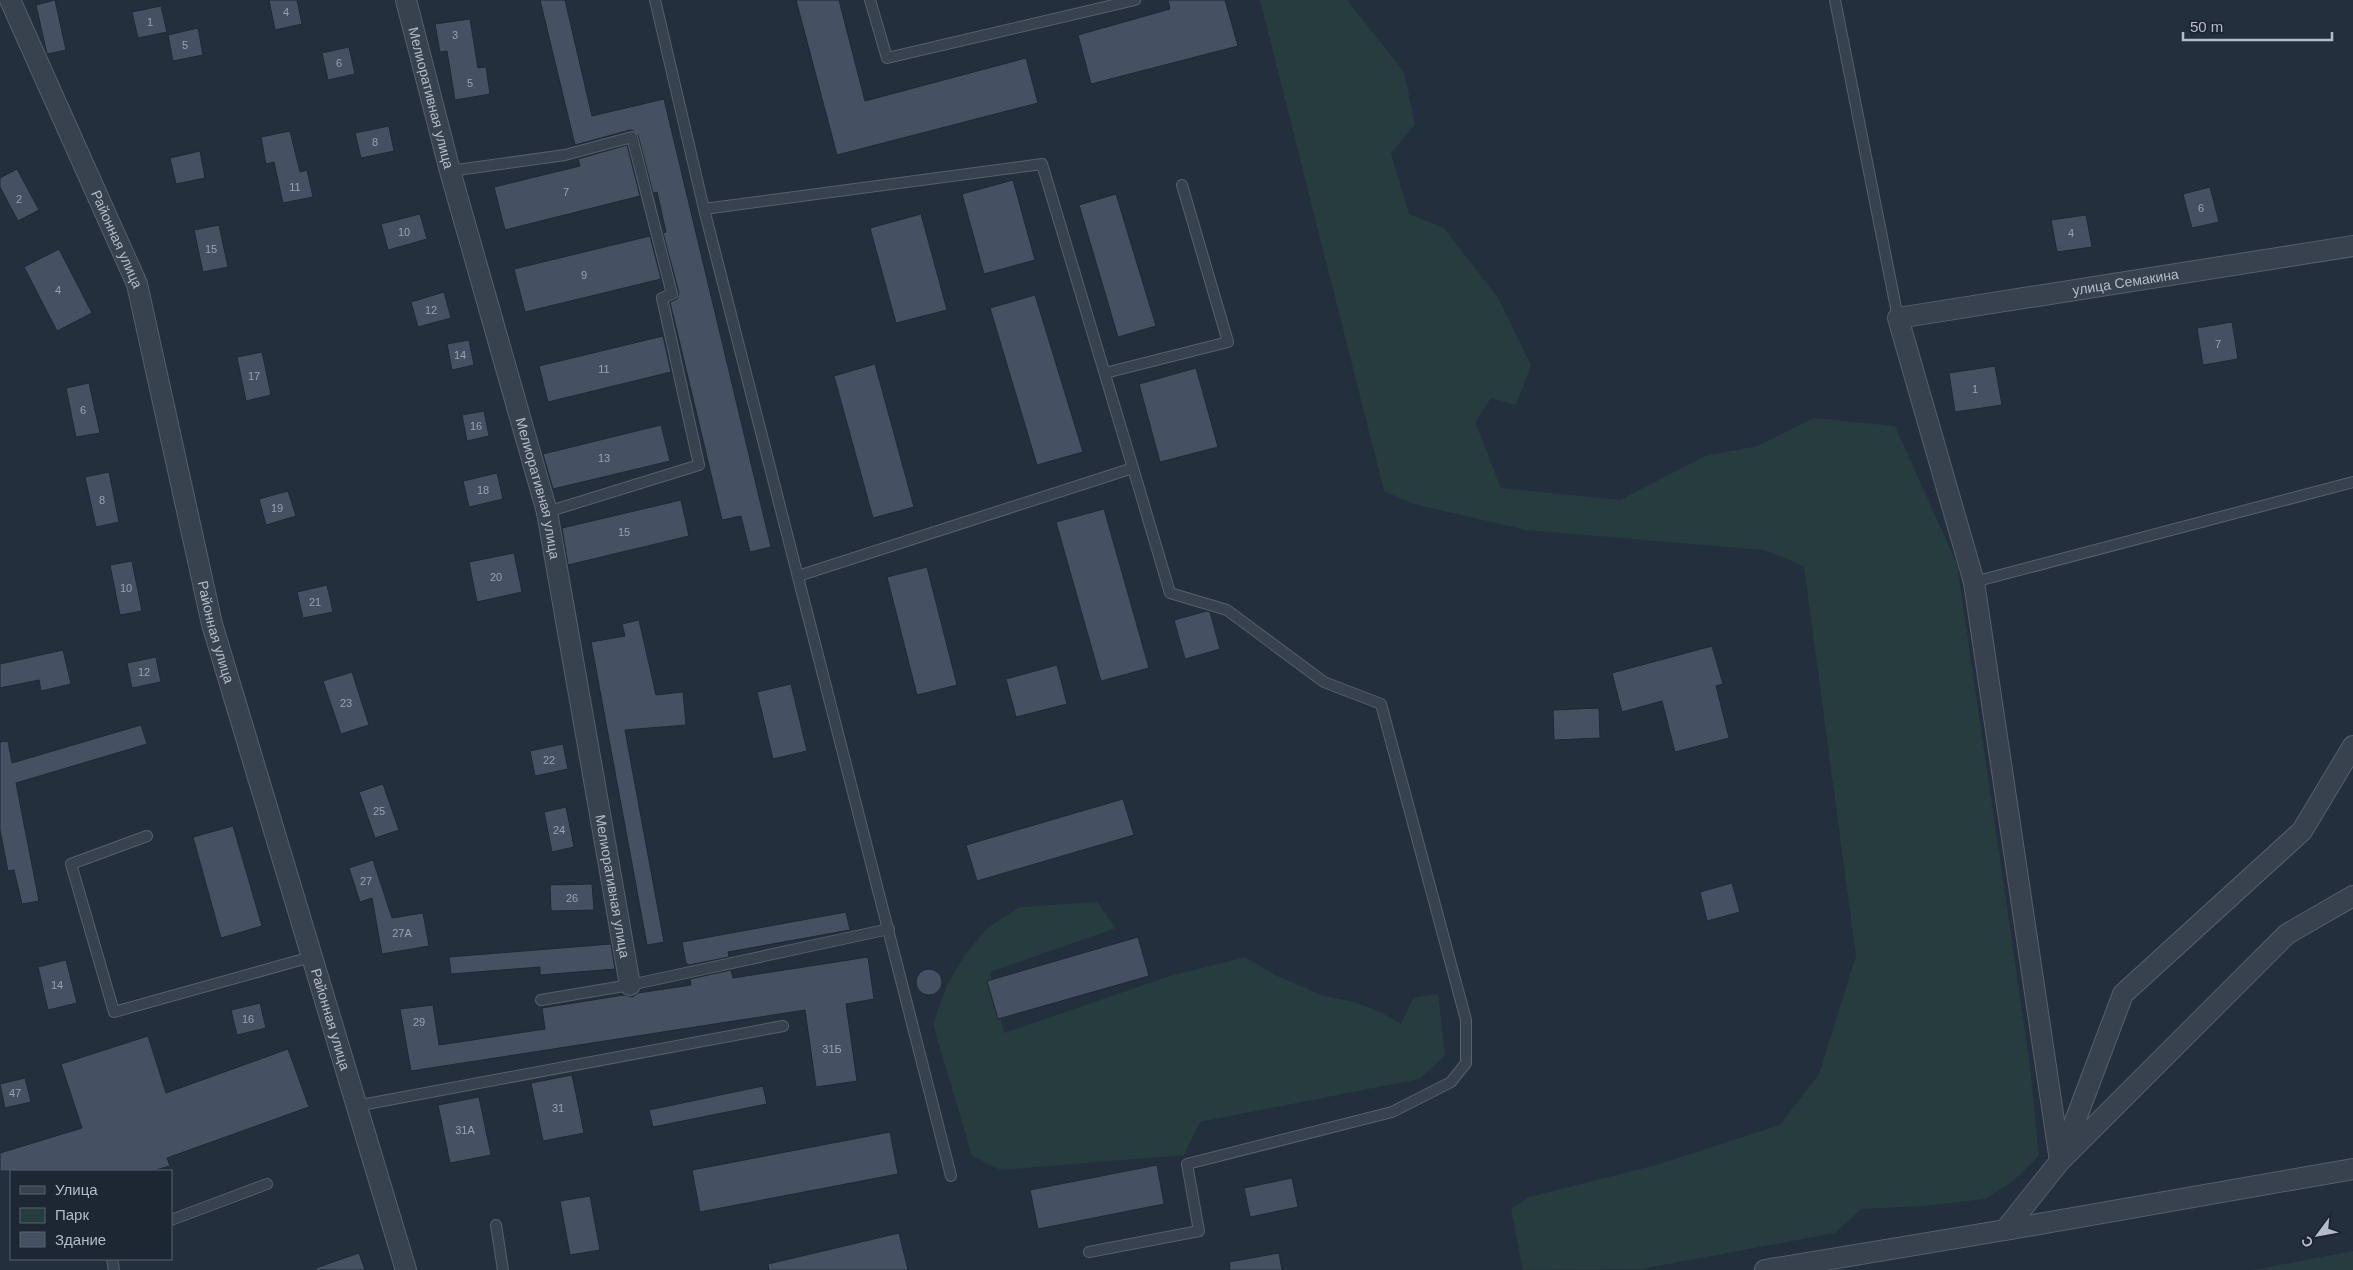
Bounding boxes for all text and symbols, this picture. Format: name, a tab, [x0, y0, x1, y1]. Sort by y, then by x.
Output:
house number: 4	[283, 6, 289, 18]
scale bar	[2183, 10, 2332, 42]
house number: 1	[147, 16, 153, 28]
text: 50 m	[2190, 18, 2223, 35]
street label: Мелиоративная улица	[405, 25, 457, 170]
house number: 3	[452, 29, 458, 41]
house number: 5	[182, 39, 188, 51]
house number: 6	[336, 57, 342, 69]
house number: 5	[467, 77, 473, 89]
house number: 8	[372, 136, 378, 148]
house number: 11	[289, 181, 301, 193]
house number: 7	[563, 186, 569, 198]
street label: Районная улица	[88, 188, 146, 291]
house number: 2	[16, 193, 22, 205]
house number: 6	[2198, 202, 2204, 214]
house number: 10	[398, 226, 410, 238]
house number: 4	[2068, 227, 2074, 239]
house number: 15	[205, 243, 217, 255]
street label: улица Семакина	[2071, 266, 2180, 298]
house number: 9	[581, 269, 587, 281]
house number: 4	[55, 284, 61, 296]
house number: 12	[425, 304, 437, 316]
house number: 7	[2215, 338, 2221, 350]
house number: 14	[454, 349, 466, 361]
house number: 11	[598, 363, 610, 375]
house number: 17	[248, 370, 260, 382]
house number: 1	[1972, 383, 1978, 395]
house number: 6	[80, 404, 86, 416]
street label: Мелиоративная улица	[513, 416, 563, 561]
house number: 16	[470, 420, 482, 432]
house number: 13	[598, 452, 610, 464]
house number: 18	[477, 484, 489, 496]
house number: 8	[99, 494, 105, 506]
house number: 19	[271, 502, 283, 514]
house number: 15	[618, 526, 630, 538]
house number: 20	[490, 571, 502, 583]
street label: Районная улица	[195, 579, 237, 685]
house number: 10	[120, 582, 132, 594]
house number: 21	[309, 596, 321, 608]
house number: 12	[138, 666, 150, 678]
house number: 23	[340, 697, 352, 709]
house number: 22	[543, 754, 555, 766]
house number: 25	[373, 805, 385, 817]
street label: Мелиоративная улица	[592, 813, 633, 959]
house number: 24	[553, 824, 565, 836]
house number: 27	[360, 875, 372, 887]
house number: 26	[566, 892, 578, 904]
house number: 27А	[392, 927, 412, 939]
street label: Районная улица	[308, 966, 354, 1072]
house number: 14	[51, 979, 63, 991]
house number: 16	[242, 1013, 254, 1025]
house number: 29	[413, 1016, 425, 1028]
house number: 31Б	[822, 1043, 842, 1055]
house number: 47	[9, 1087, 21, 1099]
house number: 31	[552, 1102, 564, 1114]
house number: 31А	[455, 1124, 475, 1136]
legend	[10, 1170, 172, 1260]
text: Улица	[55, 1181, 98, 1198]
text: Парк	[55, 1206, 89, 1223]
north arrow	[2293, 1210, 2343, 1260]
text: Здание	[55, 1231, 106, 1248]
text: С	[2298, 1233, 2316, 1250]

